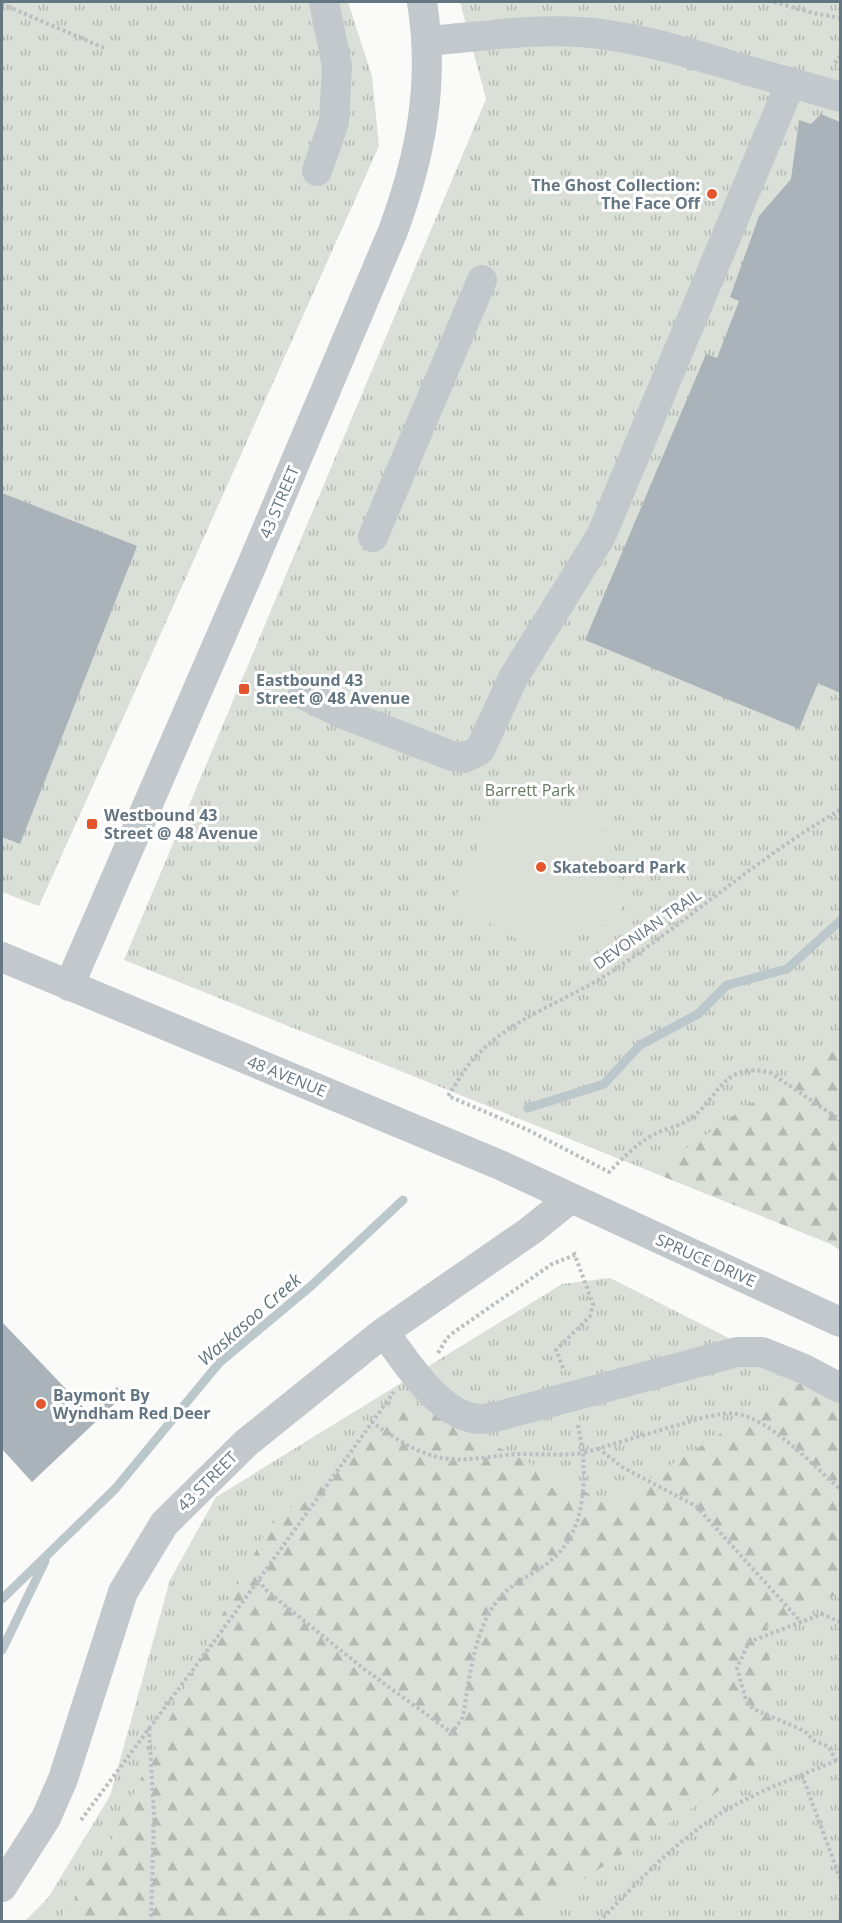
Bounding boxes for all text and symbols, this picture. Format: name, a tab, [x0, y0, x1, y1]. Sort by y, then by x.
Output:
place label: The Ghost Collection: The Face Off	[531, 174, 702, 214]
marker: The Ghost Collection: The Face Off	[705, 187, 719, 201]
street label: 43 STREET	[254, 462, 304, 542]
place label: Eastbound 43 Street @ 48 Avenue	[256, 669, 410, 709]
marker: Eastbound 43 Street @ 48 Avenue	[237, 682, 251, 696]
park label: Barrett Park	[485, 779, 576, 801]
place label: Westbound 43 Street @ 48 Avenue	[104, 804, 258, 844]
marker: Westbound 43 Street @ 48 Avenue	[85, 817, 99, 831]
place label: Skateboard Park	[553, 856, 686, 878]
marker: Skateboard Park	[534, 860, 548, 874]
street label: DEVONIAN TRAIL	[589, 884, 705, 974]
street label: 48 AVENUE	[244, 1050, 330, 1102]
street label: SPRUCE DRIVE	[652, 1228, 760, 1292]
water label: Waskasoo Creek	[192, 1267, 307, 1371]
place label: Baymont By Wyndham Red Deer	[53, 1384, 211, 1424]
marker: Baymont By Wyndham Red Deer	[34, 1397, 48, 1411]
street label: 43 STREET	[172, 1446, 242, 1516]

